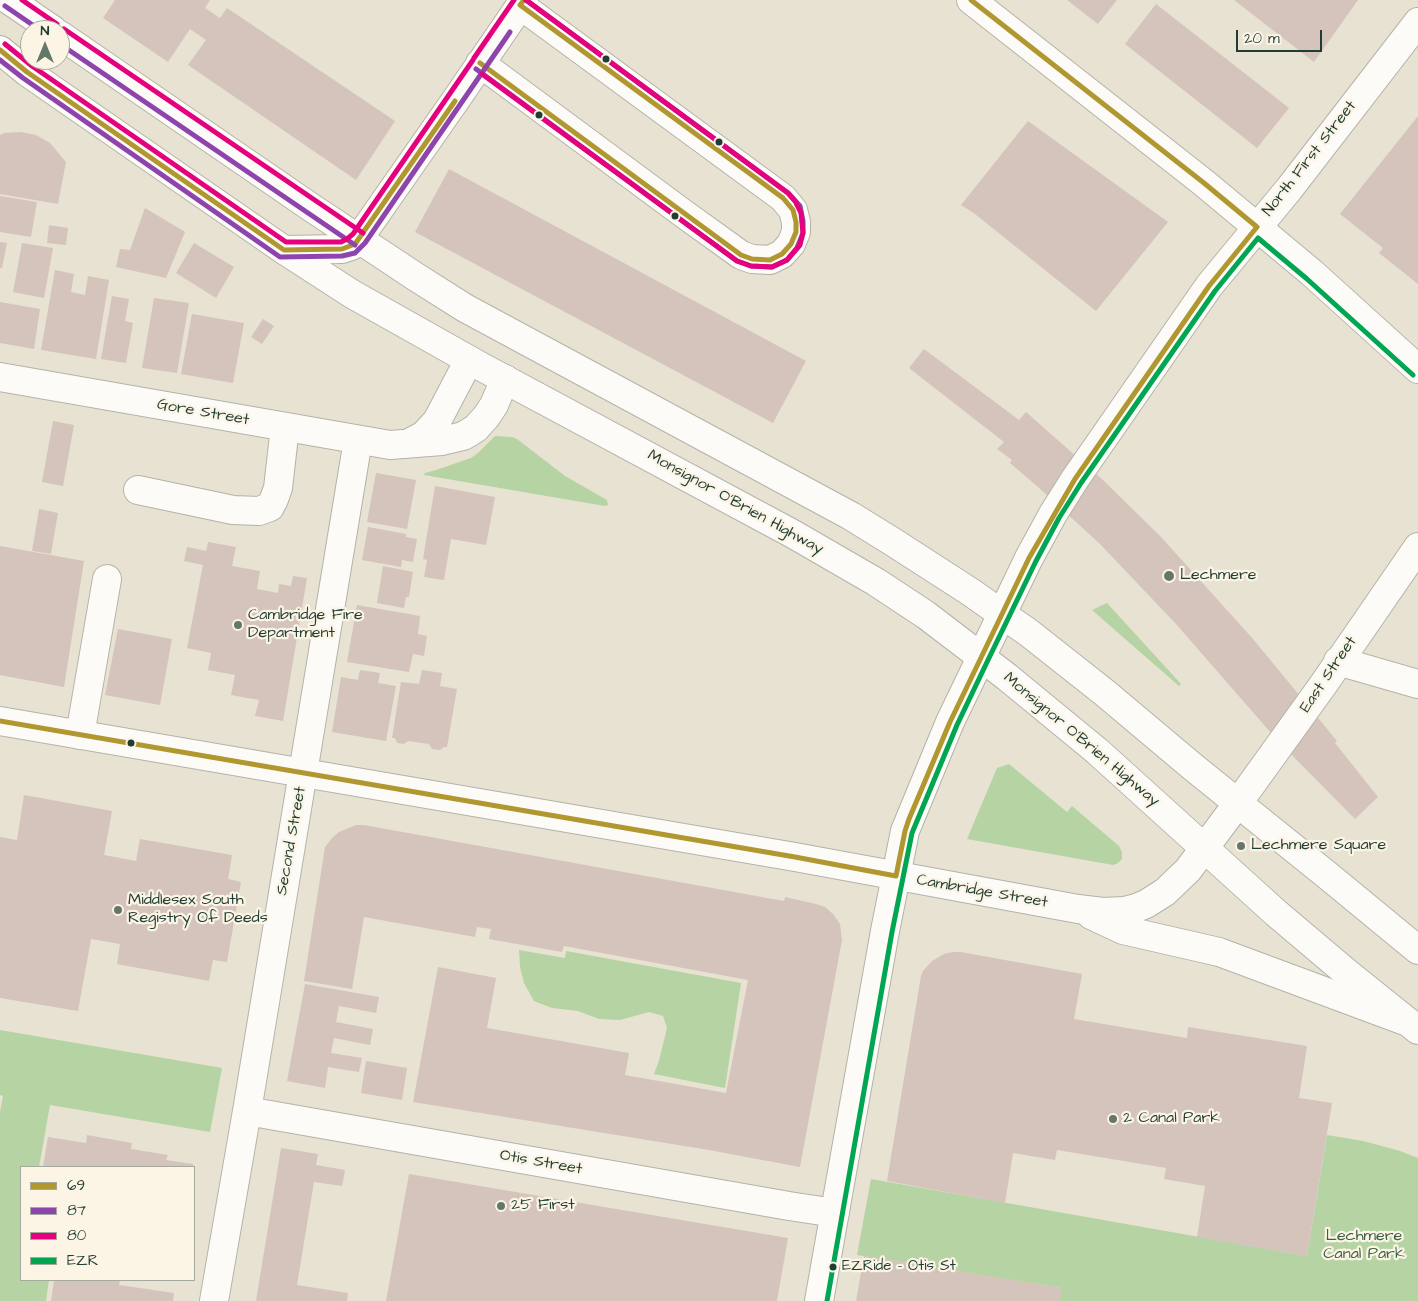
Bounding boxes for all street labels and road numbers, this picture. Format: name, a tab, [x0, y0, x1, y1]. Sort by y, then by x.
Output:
street label: North First Street	[1259, 97, 1361, 221]
street label: Gore Street	[155, 395, 251, 431]
street label: Monsignor O'Brien Highway	[644, 447, 826, 559]
street label: East Street	[1296, 633, 1362, 717]
street label: Monsignor O'Brien Highway	[999, 669, 1163, 811]
street label: Second Street	[273, 785, 311, 897]
street label: Cambridge Street	[915, 871, 1049, 913]
street label: Otis Street	[498, 1146, 584, 1180]

